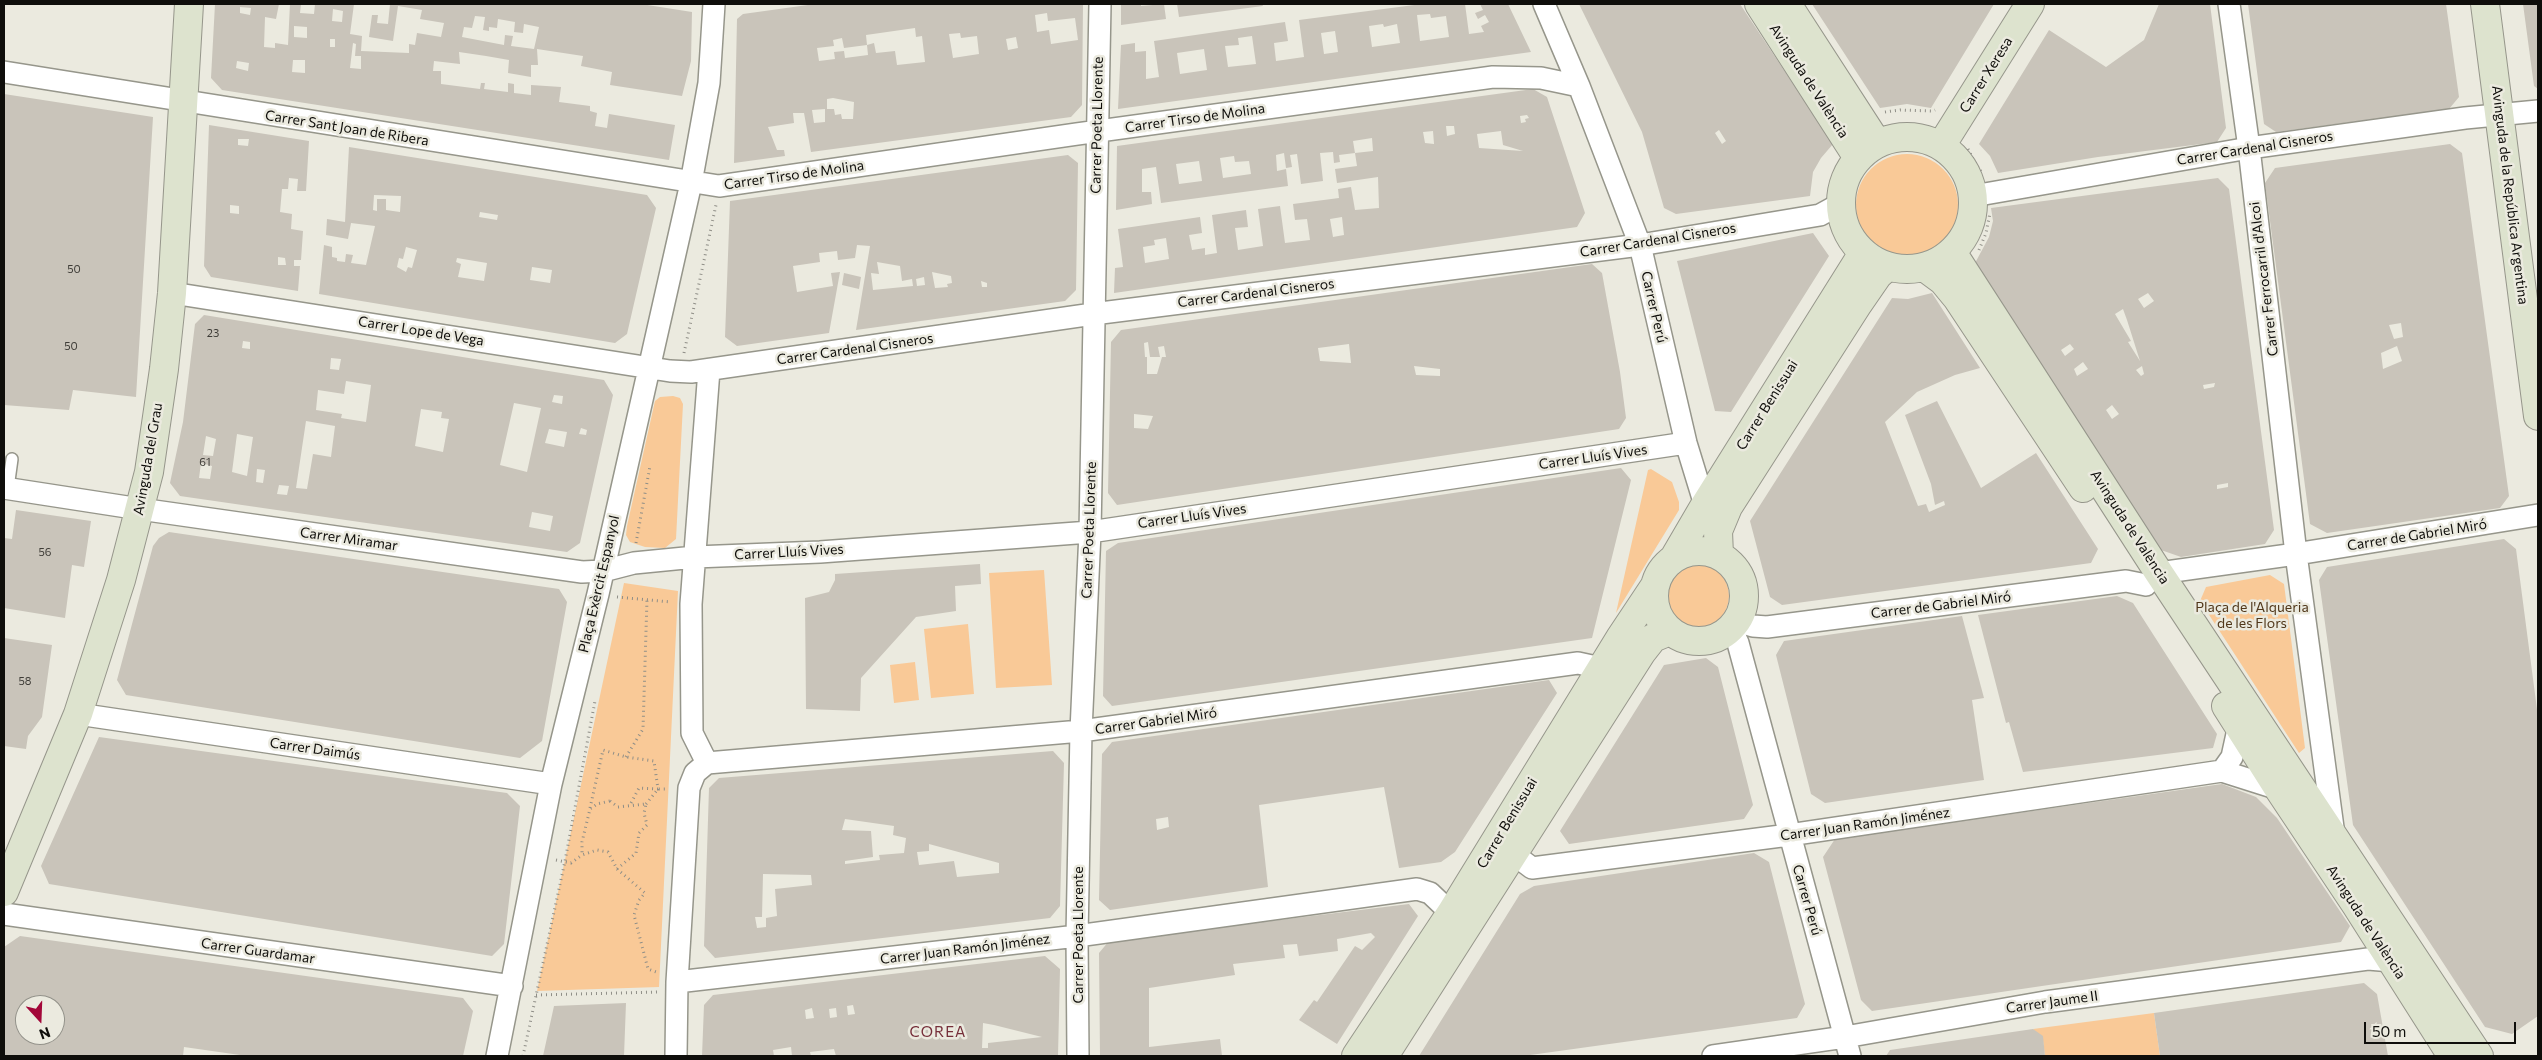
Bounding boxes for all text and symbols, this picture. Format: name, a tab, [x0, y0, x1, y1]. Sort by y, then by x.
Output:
street label: Avinguda de València	[1766, 21, 1852, 141]
street label: Carrer Xeresa	[1956, 34, 2016, 116]
street label: Carrer Poeta Llorente	[1087, 56, 1107, 194]
street label: Avinguda de la República Argentina	[2488, 84, 2532, 306]
street label: Carrer Tirso de Molina	[1124, 100, 1266, 136]
street label: Carrer Sant Joan de Ribera	[264, 107, 430, 149]
street label: Carrer Cardenal Cisneros	[2176, 127, 2334, 169]
street label: Carrer Tirso de Molina	[723, 157, 865, 193]
street label: Carrer Ferrocarril d'Alcoi	[2246, 201, 2282, 357]
street label: Carrer Cardenal Cisneros	[1579, 219, 1737, 261]
house number: 50	[67, 262, 81, 276]
street label: Carrer Perú	[1638, 270, 1670, 344]
street label: Carrer Cardenal Cisneros	[1177, 275, 1335, 311]
street label: Carrer Lope de Vega	[357, 313, 485, 349]
house number: 23	[207, 326, 219, 340]
street label: Carrer Cardenal Cisneros	[776, 330, 934, 368]
house number: 50	[64, 339, 78, 353]
street label: Carrer Benissuai	[1733, 357, 1801, 453]
street label: Avinguda del Grau	[130, 401, 166, 517]
street label: Carrer Lluís Vives	[1538, 441, 1648, 473]
house number: 61	[199, 455, 211, 469]
street label: Carrer Poeta Llorente	[1078, 461, 1100, 599]
street label: Avinguda de València	[2087, 467, 2173, 587]
street label: Carrer Lluís Vives	[1137, 500, 1247, 532]
street label: Plaça Exèrcit Espanyol	[575, 514, 623, 654]
street label: Carrer de Gabriel Miró	[2346, 516, 2488, 554]
street label: Carrer Miramar	[299, 524, 399, 554]
street label: Carrer Lluís Vives	[734, 541, 844, 563]
house number: 56	[39, 545, 51, 559]
street label: Carrer de Gabriel Miró	[1870, 588, 2012, 622]
park label: Plaça de l'Alqueria de les Flors	[2195, 599, 2309, 632]
house number: 58	[19, 674, 31, 688]
street label: Carrer Gabriel Miró	[1094, 704, 1218, 738]
street label: Carrer Daimús	[269, 734, 361, 764]
street label: Carrer Benissuai	[1473, 775, 1541, 871]
street label: Carrer Juan Ramón Jiménez	[1779, 804, 1951, 844]
street label: Avinguda de València	[2323, 862, 2409, 982]
street label: Carrer Perú	[1789, 863, 1825, 937]
street label: Carrer Poeta Llorente	[1070, 866, 1086, 1004]
street label: Carrer Juan Ramón Jiménez	[879, 930, 1051, 968]
street label: Carrer Guardamar	[200, 935, 316, 967]
street label: Carrer Jaume II	[2005, 987, 2099, 1017]
north arrow	[15, 995, 65, 1045]
scale bar	[2367, 1012, 2520, 1044]
text: 50 m	[2372, 1022, 2406, 1040]
district label: COREA	[909, 1023, 967, 1041]
text: N	[37, 1024, 53, 1043]

